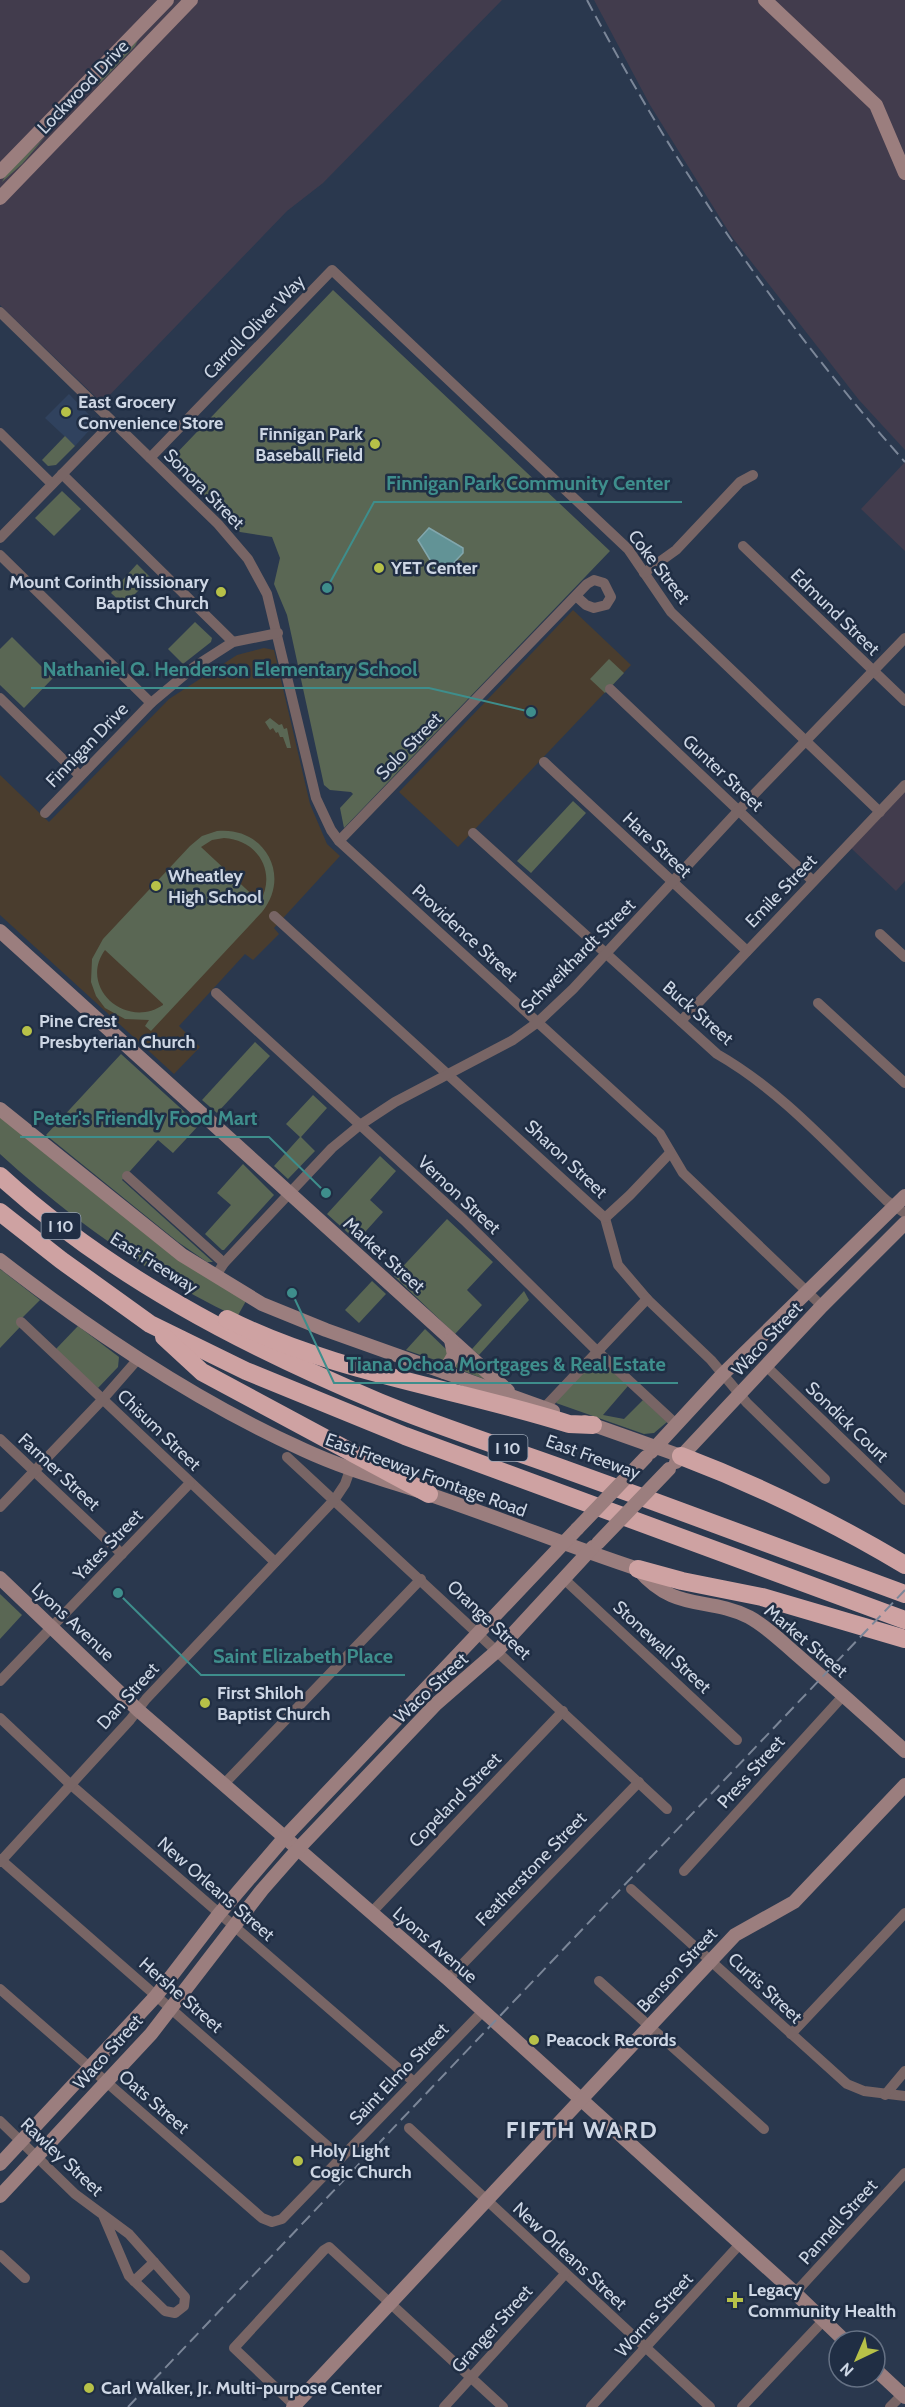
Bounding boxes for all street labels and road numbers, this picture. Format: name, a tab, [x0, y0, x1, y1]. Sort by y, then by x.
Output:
street label: Lockwood Drive	[33, 35, 133, 139]
street label: Carroll Oliver Way	[199, 270, 309, 384]
street label: Sonora Street	[159, 444, 249, 534]
street label: Coke Street	[623, 526, 695, 608]
street label: Edmund Street	[786, 564, 884, 660]
street label: Finnigan Drive	[41, 698, 133, 792]
street label: Solo Street	[372, 708, 446, 784]
street label: Gunter Street	[678, 730, 768, 816]
street label: Hare Street	[618, 808, 696, 882]
street label: Emile Street	[741, 850, 821, 932]
street label: Providence Street	[408, 880, 522, 986]
street label: Schweikhardt Street	[516, 894, 640, 1018]
street label: Buck Street	[658, 976, 738, 1050]
street label: Sharon Street	[520, 1115, 612, 1203]
street label: Vernon Street	[413, 1151, 505, 1239]
road number: I 10	[42, 1213, 80, 1239]
street label: Market Street	[339, 1213, 429, 1297]
street label: East Freeway	[106, 1227, 202, 1299]
street label: Waco Street	[727, 1297, 807, 1381]
street label: Sondick Court	[801, 1377, 893, 1467]
street label: Chisum Street	[113, 1385, 205, 1475]
street label: East Freeway Frontage Road	[322, 1428, 530, 1522]
street label: Farmer Street	[14, 1429, 104, 1515]
street label: East Freeway	[543, 1430, 643, 1484]
road number: I 10	[488, 1435, 528, 1461]
street label: Yates Street	[68, 1505, 147, 1586]
street label: Orange Street	[443, 1576, 535, 1664]
street label: Lyons Avenue	[27, 1578, 119, 1666]
street label: Stonewall Street	[608, 1596, 716, 1698]
street label: Market Street	[760, 1600, 852, 1682]
street label: Waco Street	[389, 1648, 473, 1728]
street label: Dan Street	[92, 1658, 164, 1734]
street label: Press Street	[713, 1731, 789, 1813]
street label: Copeland Street	[404, 1748, 506, 1852]
street label: Featherstone Street	[471, 1807, 591, 1931]
street label: New Orleans Street	[153, 1832, 279, 1946]
street label: Lyons Avenue	[388, 1902, 482, 1988]
street label: Benson Street	[632, 1923, 722, 2017]
street label: Curtis Street	[723, 1948, 807, 2028]
street label: Hershe Street	[134, 1953, 228, 2037]
street label: Waco Street	[69, 2010, 147, 2094]
street label: Saint Elmo Street	[345, 2018, 453, 2130]
street label: Oats Street	[114, 2065, 194, 2139]
street label: Rawley Street	[16, 2113, 108, 2201]
street label: Pannell Street	[794, 2175, 882, 2269]
street label: New Orleans Street	[508, 2197, 632, 2315]
street label: Worms Street	[611, 2268, 697, 2362]
street label: Granger Street	[447, 2281, 537, 2377]

